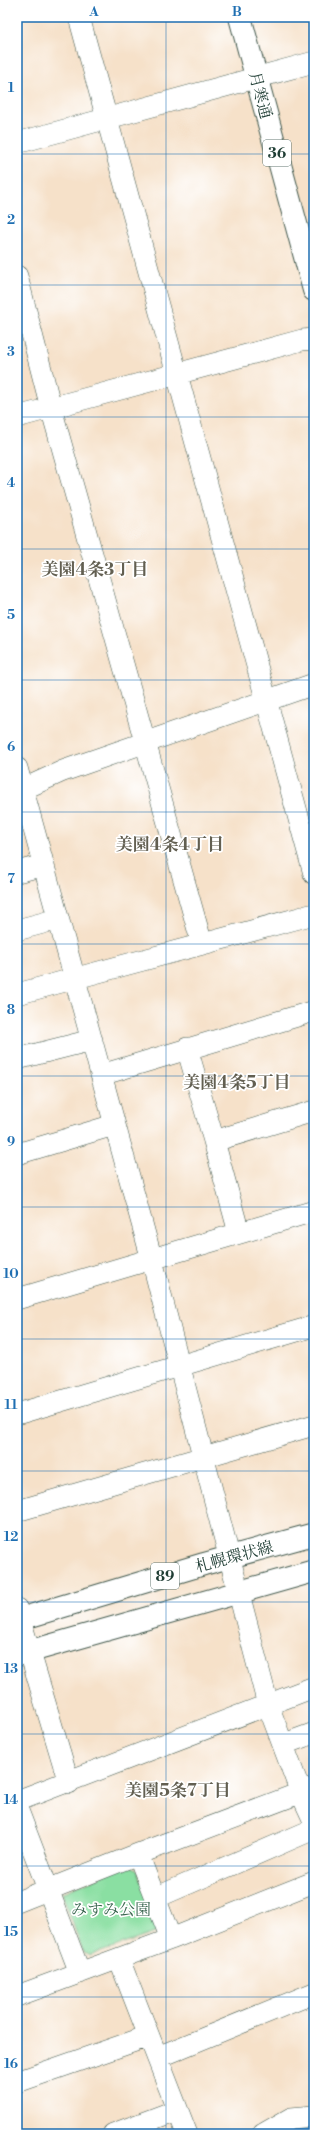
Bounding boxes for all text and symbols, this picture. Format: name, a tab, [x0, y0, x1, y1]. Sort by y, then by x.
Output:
text: A	[88, 4, 99, 20]
text: B	[232, 4, 242, 20]
street label: 月寒通	[244, 69, 276, 121]
text: 1	[8, 80, 15, 96]
road number: 36	[263, 140, 291, 166]
text: 2	[7, 212, 15, 228]
text: 3	[7, 344, 15, 360]
text: 4	[7, 475, 16, 491]
district label: 美園4条3丁目	[42, 559, 148, 581]
text: 5	[7, 607, 15, 623]
text: 6	[7, 739, 15, 755]
district label: 美園4条4丁目	[116, 834, 224, 856]
text: 7	[7, 871, 15, 887]
text: 8	[7, 1002, 15, 1018]
district label: 美園4条5丁目	[184, 1072, 290, 1094]
text: 9	[7, 1134, 15, 1150]
text: 10	[3, 1266, 19, 1282]
text: 11	[5, 1397, 18, 1413]
text: 12	[4, 1529, 18, 1545]
street label: 札幌環状線	[193, 1537, 275, 1577]
road number: 89	[151, 1563, 179, 1589]
text: 13	[4, 1661, 18, 1677]
district label: 美園5条7丁目	[125, 1780, 231, 1802]
text: 14	[4, 1792, 18, 1808]
park label: みすみ公園	[71, 1900, 151, 1920]
text: 15	[4, 1924, 18, 1940]
text: 16	[4, 2056, 18, 2072]

